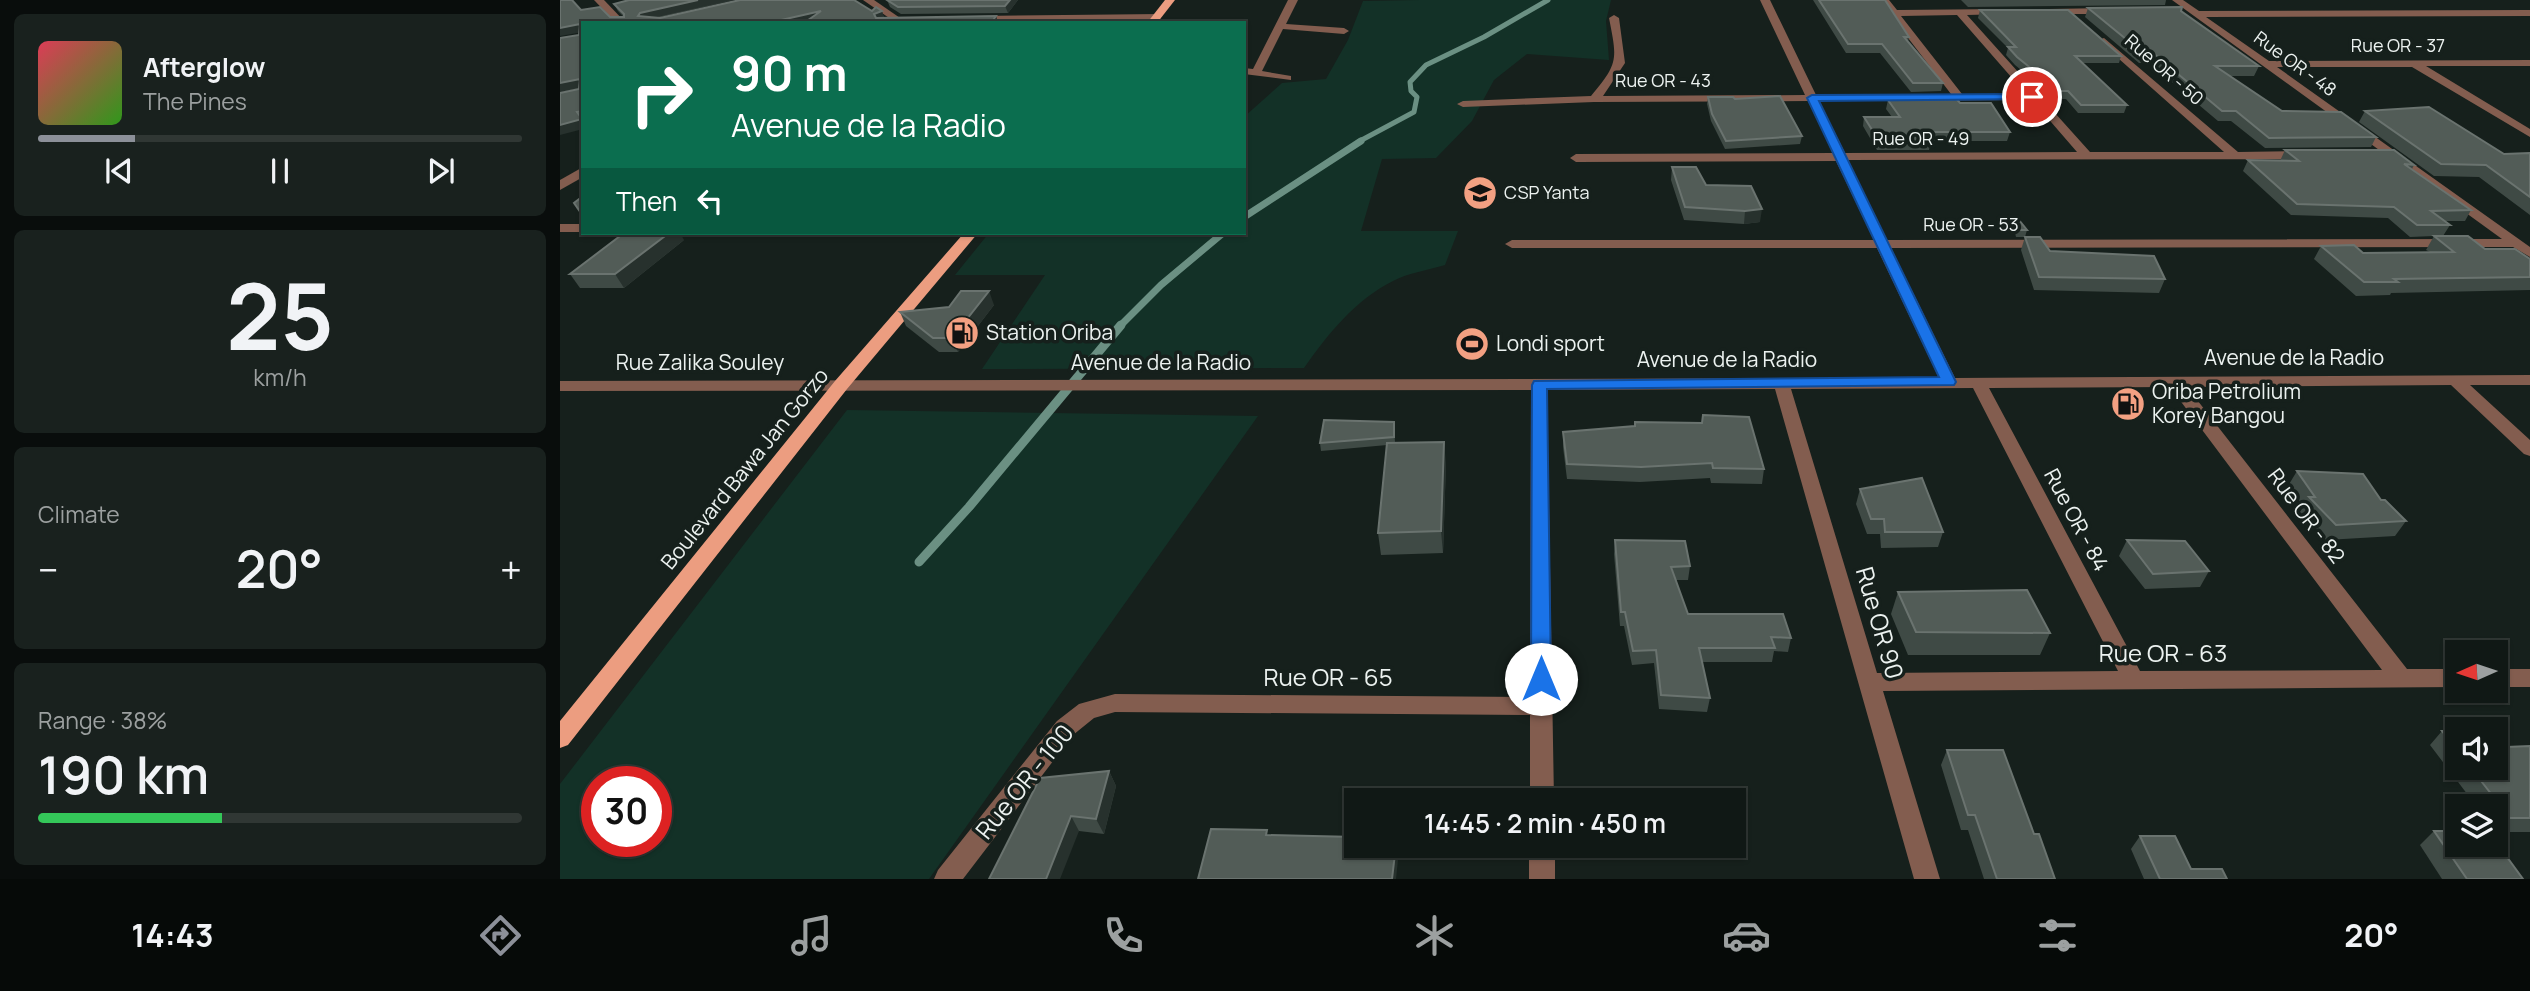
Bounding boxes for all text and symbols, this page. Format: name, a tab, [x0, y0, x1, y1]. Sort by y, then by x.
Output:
street label: Rue OR - 48	[2250, 25, 2342, 101]
street label: Rue OR - 50	[2120, 28, 2209, 110]
street label: Rue OR - 37	[2351, 33, 2445, 57]
text: 90 m	[731, 39, 848, 106]
text: Afterglow	[143, 49, 265, 85]
icon: right	[616, 49, 707, 140]
pin	[2002, 67, 2062, 127]
street label: Rue OR - 43	[1615, 68, 1711, 92]
icon: arrive	[2013, 78, 2051, 116]
text: The Pines	[143, 85, 247, 117]
text: Avenue de la Radio	[731, 103, 1006, 147]
street label: Rue OR - 49	[1873, 126, 1969, 150]
icon: previous	[100, 152, 138, 190]
icon: pause	[261, 152, 299, 190]
icon: next	[422, 152, 460, 190]
school or university icon: CSP Yanta	[1461, 174, 1499, 212]
place label: CSP Yanta	[1504, 180, 1589, 204]
icon: left	[691, 182, 729, 220]
text: Then	[616, 183, 677, 219]
street label: Rue OR - 53	[1923, 212, 2019, 236]
text: 25	[226, 253, 334, 377]
fuel station icon: Station Oriba	[943, 314, 981, 352]
place label: Station Oriba	[986, 318, 1113, 346]
sports icon: Londi sport	[1453, 325, 1491, 363]
place label: Londi sport	[1496, 329, 1605, 357]
street label: Avenue de la Radio	[2204, 343, 2384, 371]
street label: Avenue de la Radio	[1637, 345, 1817, 373]
street label: Rue Zalika Souley	[616, 348, 784, 376]
street label: Avenue de la Radio	[1071, 348, 1251, 376]
text: km/h	[253, 361, 307, 393]
street label: Boulevard Bawa Jan Gorzo	[654, 362, 834, 575]
place label: Oriba Petrolium Korey Bangou	[2152, 377, 2301, 429]
fuel station icon: Oriba Petrolium Korey Bangou	[2109, 385, 2147, 423]
street label: Rue OR - 82	[2262, 462, 2352, 569]
street label: Rue OR - 84	[2038, 463, 2116, 576]
text: Climate	[38, 498, 120, 530]
text: 20°	[236, 533, 323, 604]
text: −	[38, 543, 59, 595]
text: +	[500, 543, 522, 595]
street label: Rue OR 90	[1849, 563, 1912, 682]
street label: Rue OR - 63	[2099, 636, 2227, 669]
north arrow	[2445, 640, 2508, 704]
map controls	[2445, 640, 2508, 857]
position arrow	[1504, 642, 1578, 716]
street label: Rue OR - 65	[1263, 660, 1393, 693]
text: Range · 38%	[38, 704, 167, 736]
street label: Rue OR - 100	[967, 717, 1080, 845]
button: sound	[2445, 717, 2508, 780]
text: 190 km	[38, 739, 209, 810]
speed limit sign: 30	[581, 766, 672, 857]
button: layers	[2445, 794, 2508, 857]
text: 14:45 · 2 min · 450 m	[1424, 805, 1666, 841]
icon: directions	[476, 911, 525, 960]
icon: music	[787, 911, 836, 960]
icon: phone	[1099, 911, 1148, 960]
icon: climate	[1410, 911, 1459, 960]
icon: car	[1722, 911, 1771, 960]
icon: filters	[2033, 911, 2082, 960]
text: 14:43	[131, 913, 214, 957]
text: 20°	[2344, 913, 2399, 957]

